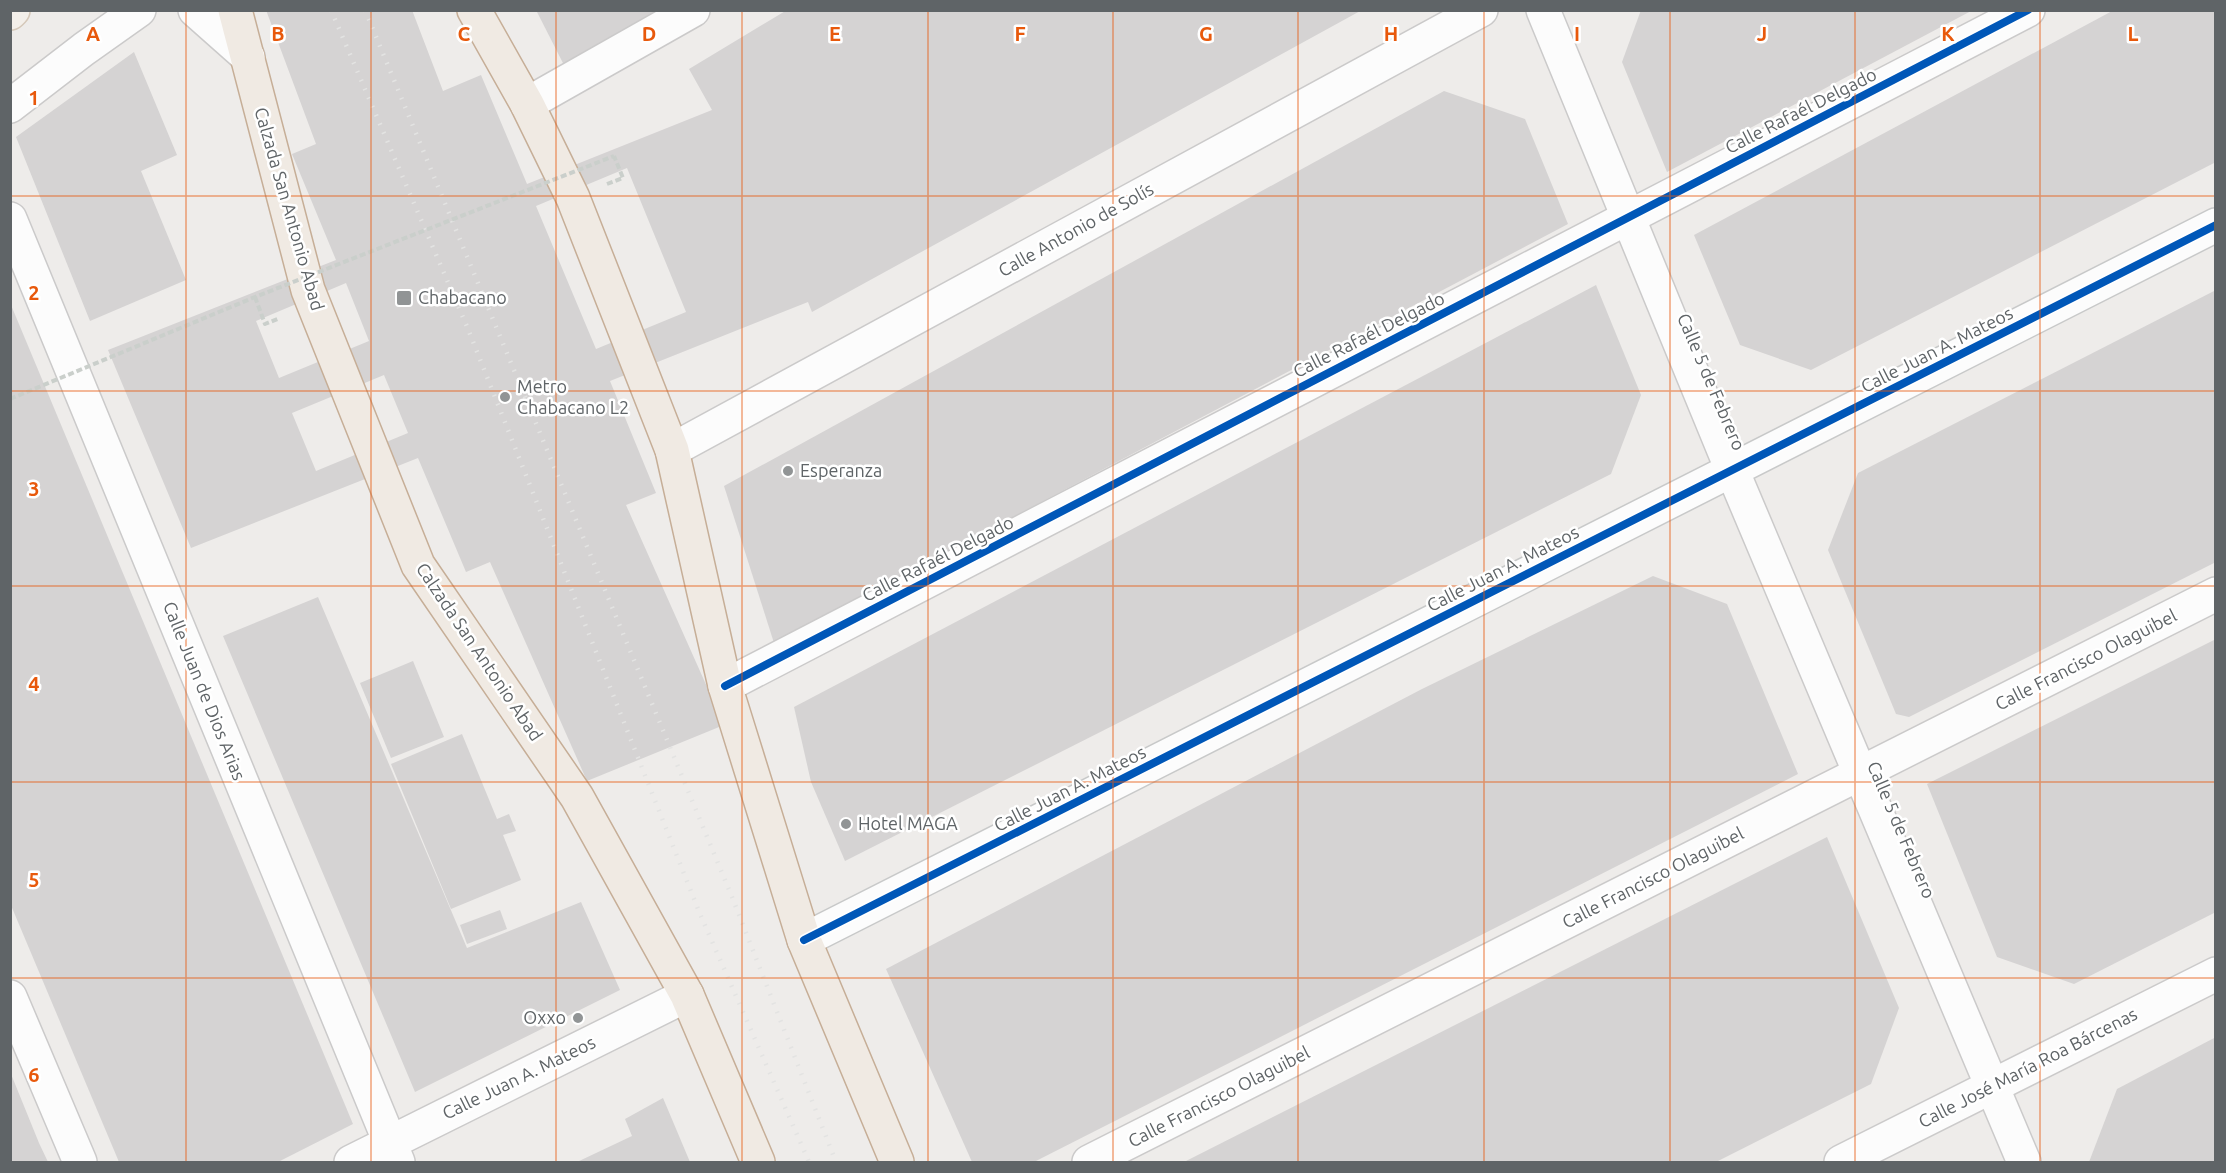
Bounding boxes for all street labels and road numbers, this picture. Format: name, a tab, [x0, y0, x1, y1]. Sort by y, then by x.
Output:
street label: Calle Rafaél Delgado	[1722, 63, 1880, 157]
street label: Calzada San Antonio Abad	[251, 105, 329, 313]
street label: Calle Antonio de Solís	[995, 178, 1157, 280]
street label: Calle Rafaél Delgado	[1290, 287, 1448, 381]
street label: Calle Juan A. Mateos	[1857, 302, 2016, 396]
street label: Calle 5 de Febrero	[1674, 310, 1750, 453]
street label: Calle Rafaél Delgado	[859, 511, 1017, 605]
street label: Calle Juan A. Mateos	[1423, 521, 1582, 615]
street label: Calzada San Antonio Abad	[413, 559, 547, 744]
street label: Calle Juan de Dios Arias	[160, 598, 250, 783]
street label: Calle Francisco Olaguibel	[1991, 604, 2180, 714]
street label: Calle Juan A. Mateos	[990, 741, 1149, 835]
street label: Calle 5 de Febrero	[1864, 758, 1940, 901]
street label: Calle Francisco Olaguibel	[1558, 822, 1747, 932]
street label: Calle José María Roa Bárcenas	[1915, 1003, 2140, 1131]
street label: Calle Juan A. Mateos	[439, 1031, 598, 1123]
street label: Calle Francisco Olaguibel	[1124, 1041, 1313, 1151]

